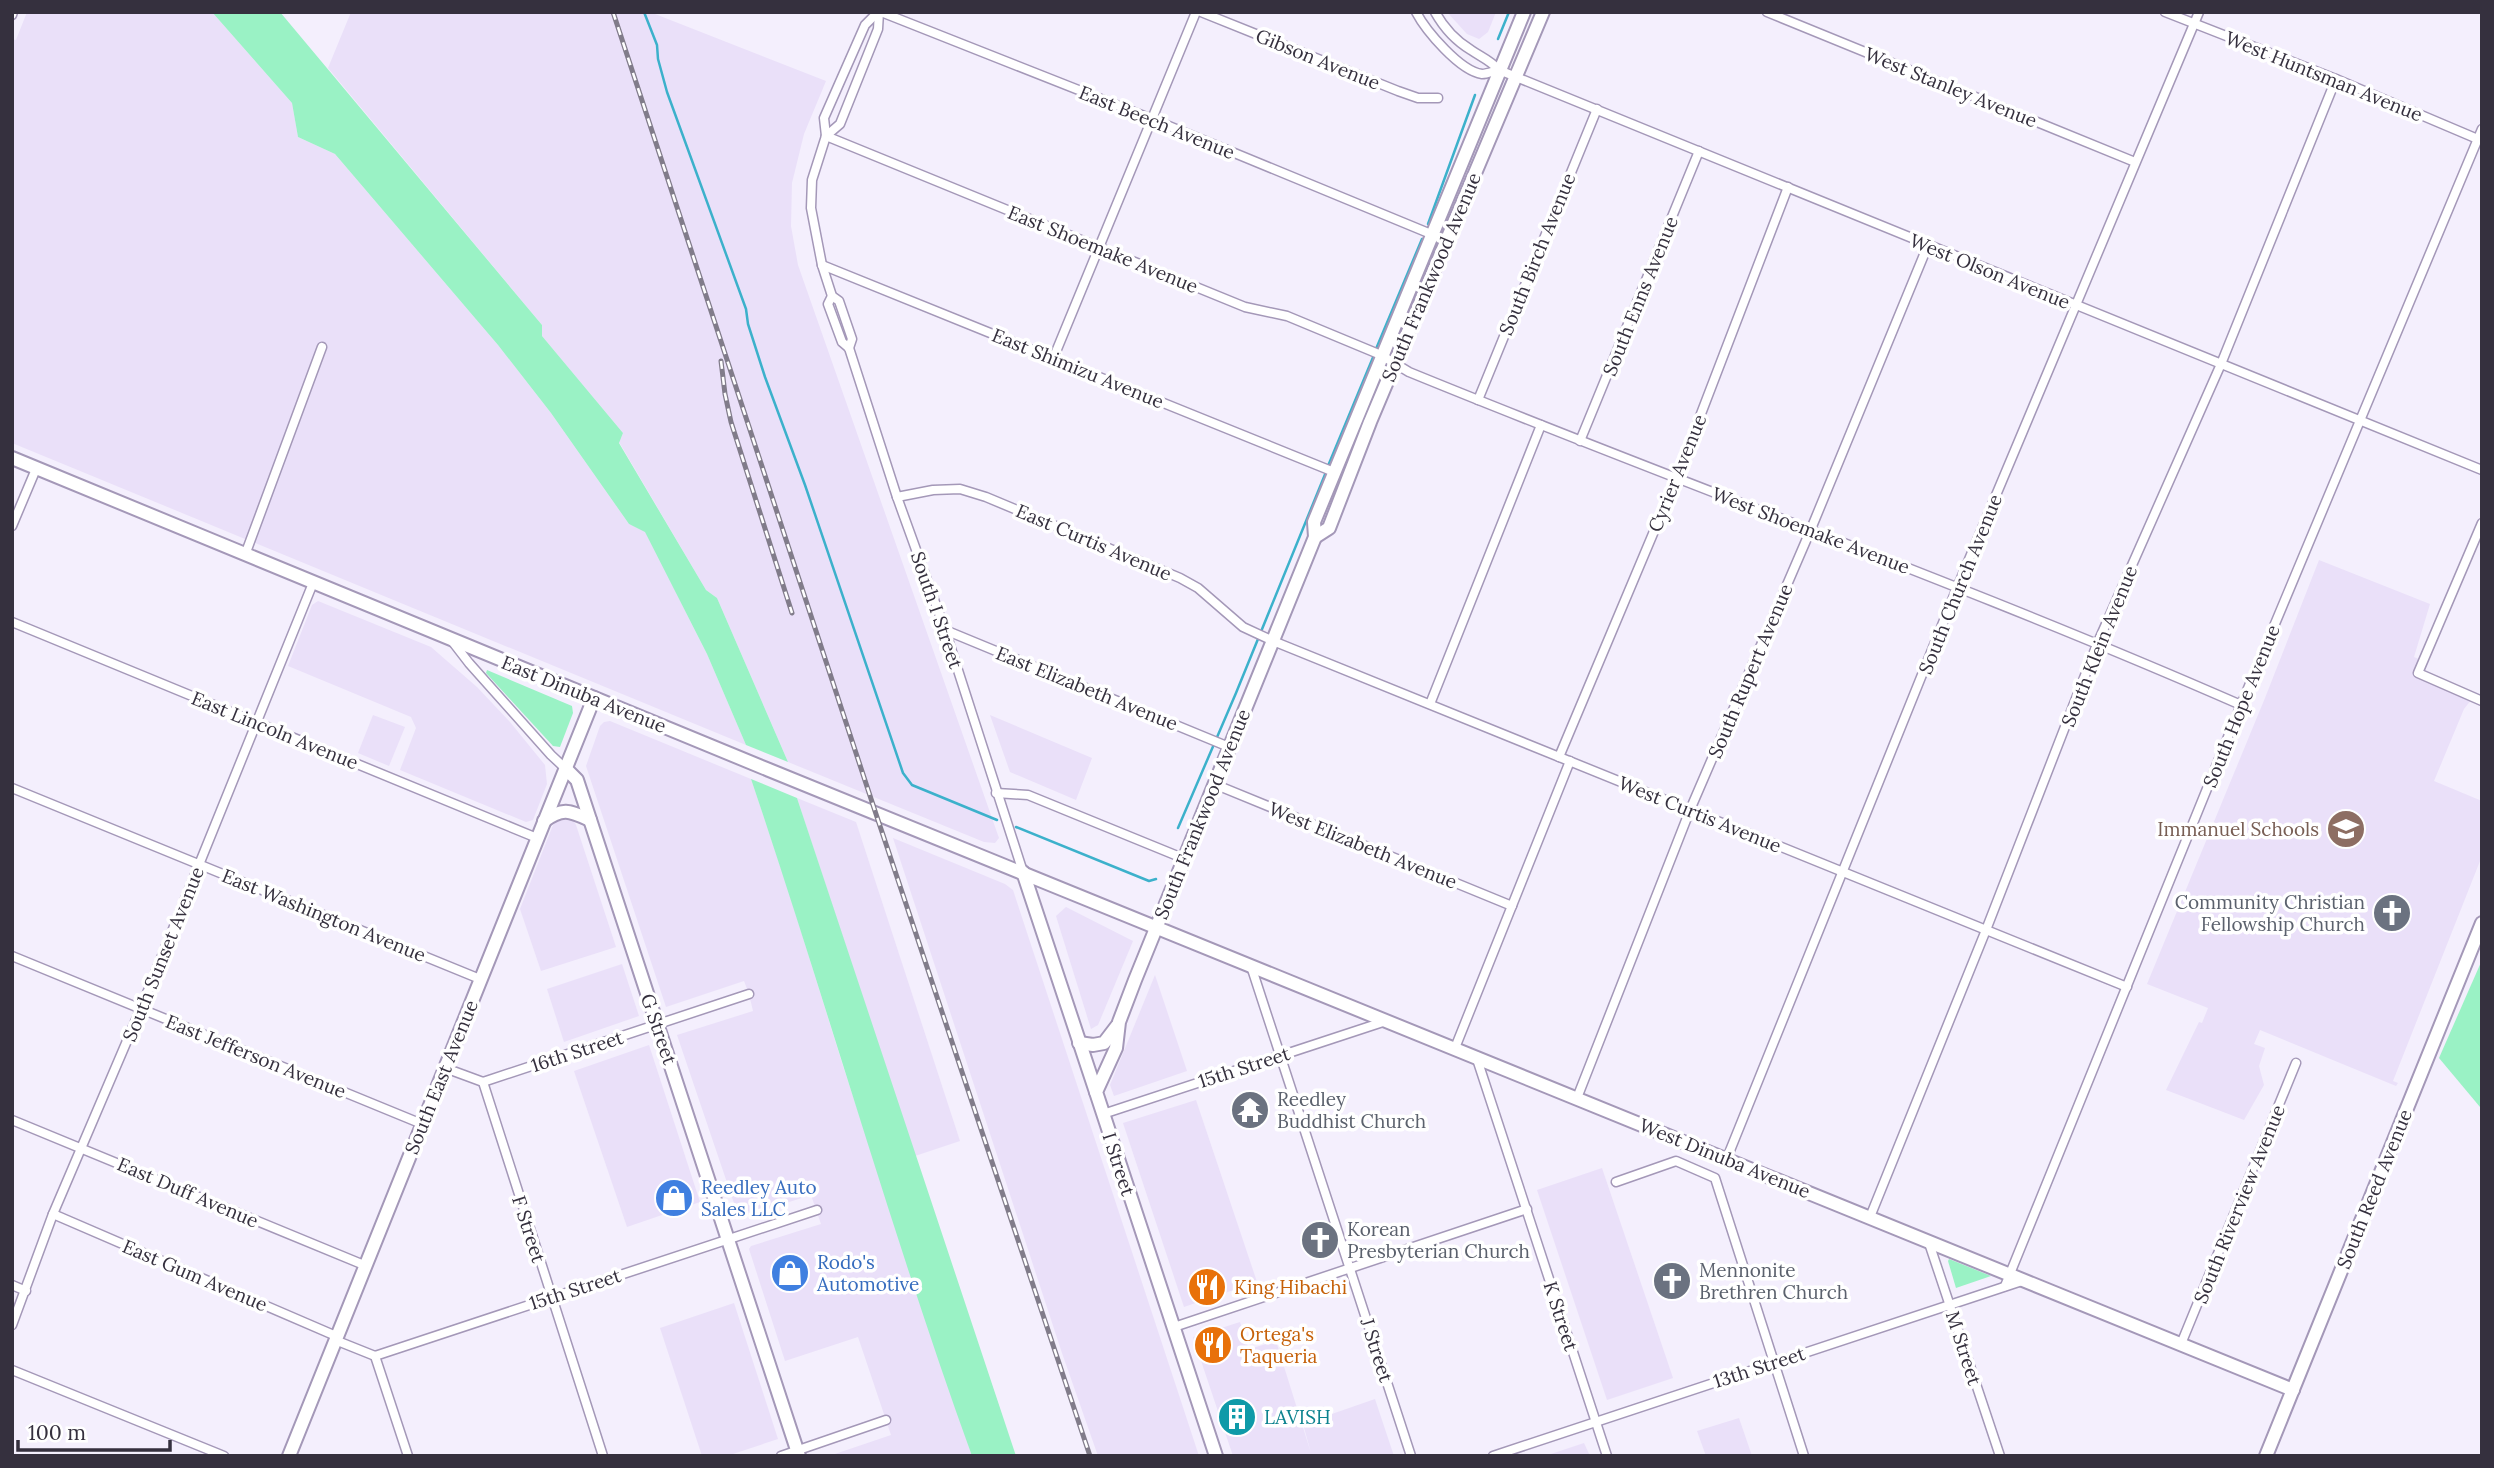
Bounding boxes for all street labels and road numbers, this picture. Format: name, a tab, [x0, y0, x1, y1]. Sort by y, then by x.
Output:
street label: Gibson Avenue	[1252, 23, 1384, 95]
street label: West Huntsman Avenue	[2222, 25, 2426, 127]
street label: West Stanley Avenue	[1861, 41, 2041, 133]
street label: East Beech Avenue	[1076, 80, 1238, 164]
street label: South Frankwood Avenue	[1376, 169, 1486, 385]
street label: South Birch Avenue	[1493, 169, 1581, 339]
street label: East Shoemake Avenue	[1004, 200, 1202, 298]
street label: South Enns Avenue	[1597, 213, 1683, 379]
street label: West Olson Avenue	[1906, 228, 2074, 314]
street label: East Shimizu Avenue	[989, 323, 1167, 413]
street label: Cyrier Avenue	[1642, 411, 1712, 535]
street label: West Shoemake Avenue	[1709, 481, 1913, 579]
street label: South Church Avenue	[1913, 490, 2007, 678]
street label: East Curtis Avenue	[1013, 498, 1175, 586]
street label: South I Street	[906, 548, 968, 672]
street label: South Klein Avenue	[2056, 562, 2142, 730]
street label: South Rupert Avenue	[1702, 580, 1798, 762]
street label: South Hope Avenue	[2197, 621, 2285, 791]
street label: East Elizabeth Avenue	[993, 641, 1181, 735]
street label: East Dinuba Avenue	[498, 650, 670, 738]
street label: East Lincoln Avenue	[188, 686, 362, 774]
street label: South Frankwood Avenue	[1149, 705, 1255, 923]
street label: West Curtis Avenue	[1615, 770, 1785, 858]
street label: West Elizabeth Avenue	[1265, 796, 1461, 894]
street label: South Sunset Avenue	[117, 863, 209, 1045]
street label: East Washington Avenue	[219, 863, 429, 967]
street label: G Street	[636, 990, 682, 1068]
street label: South East Avenue	[399, 996, 483, 1158]
street label: East Jefferson Avenue	[162, 1009, 350, 1103]
street label: 16th Street	[528, 1025, 627, 1077]
street label: 15th Street	[1195, 1041, 1293, 1093]
street label: South Riverview Avenue	[2188, 1101, 2290, 1307]
street label: South Reed Avenue	[2331, 1106, 2417, 1272]
street label: West Dinuba Avenue	[1636, 1113, 1814, 1203]
street label: I Street	[1098, 1129, 1141, 1199]
street label: East Duff Avenue	[114, 1151, 262, 1233]
street label: F Street	[507, 1192, 551, 1266]
street label: East Gum Avenue	[119, 1234, 271, 1316]
street label: 15th Street	[526, 1263, 624, 1315]
street label: K Street	[1538, 1278, 1584, 1354]
street label: M Street	[1941, 1308, 1987, 1389]
street label: J Street	[1355, 1314, 1399, 1386]
street label: 13th Street	[1710, 1341, 1809, 1393]

